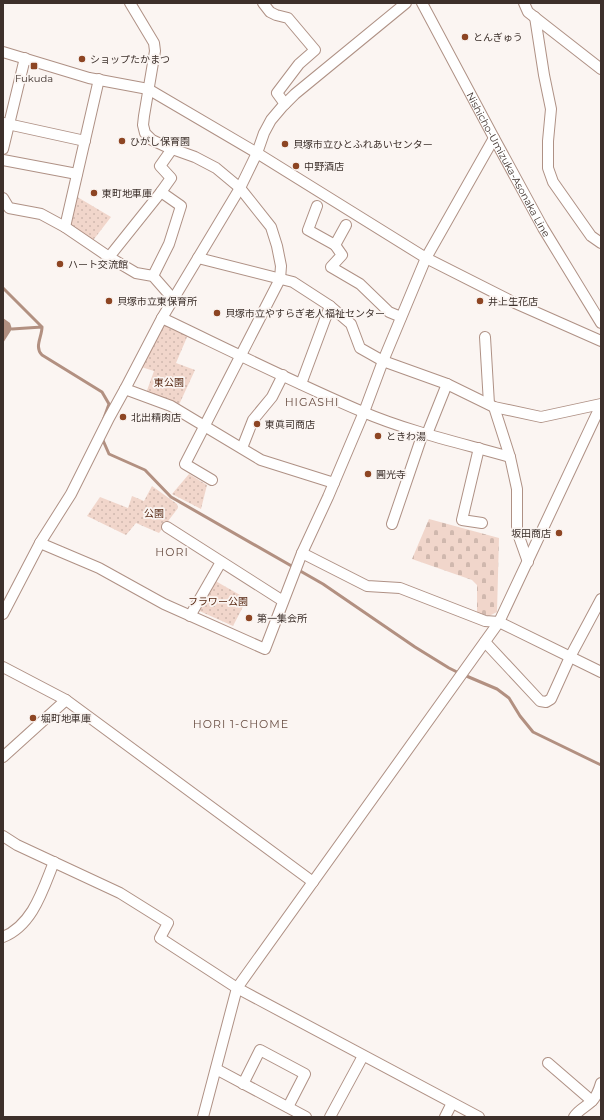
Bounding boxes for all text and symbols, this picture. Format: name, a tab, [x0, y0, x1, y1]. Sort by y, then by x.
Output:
place label: とんぎゅう	[473, 31, 523, 44]
marker: とんぎゅう	[460, 32, 470, 42]
place label: ショップたかまつ	[90, 53, 170, 66]
marker: ショップたかまつ	[77, 54, 87, 64]
marker: Fukuda	[29, 61, 39, 71]
place label: Fukuda	[15, 72, 53, 85]
street label: Nishicho-Umizuka-Asonaka Line	[464, 89, 553, 239]
place label: ひがし保育園	[130, 135, 190, 148]
marker: ひがし保育園	[117, 136, 127, 146]
place label: 貝塚市立ひとふれあいセンター	[293, 138, 433, 151]
marker: 貝塚市立ひとふれあいセンター	[280, 139, 290, 149]
place label: 中野酒店	[304, 160, 344, 173]
marker: 中野酒店	[291, 161, 301, 171]
place label: 東町地車庫	[102, 187, 152, 200]
marker: 東町地車庫	[89, 188, 99, 198]
place label: ハート交流館	[68, 258, 128, 271]
marker: ハート交流館	[55, 259, 65, 269]
place label: 貝塚市立東保育所	[117, 295, 197, 308]
place label: 井上生花店	[488, 295, 538, 308]
marker: 貝塚市立東保育所	[104, 296, 114, 306]
marker: 井上生花店	[475, 296, 485, 306]
place label: 貝塚市立やすらぎ老人福祉センター	[225, 307, 385, 320]
marker: 貝塚市立やすらぎ老人福祉センター	[212, 308, 222, 318]
park label: 東公園	[154, 376, 184, 389]
district label: HIGASHI	[285, 395, 339, 409]
place label: 北出精肉店	[131, 411, 181, 424]
marker: 北出精肉店	[118, 412, 128, 422]
place label: 東眞司商店	[265, 418, 315, 431]
marker: 東眞司商店	[252, 419, 262, 429]
place label: ときわ湯	[386, 430, 426, 443]
marker: ときわ湯	[373, 431, 383, 441]
place label: 圓光寺	[376, 468, 406, 481]
marker: 圓光寺	[363, 469, 373, 479]
park label: 公園	[144, 507, 164, 520]
place label: 坂田商店	[511, 527, 551, 540]
marker: 坂田商店	[554, 528, 564, 538]
district label: HORI	[155, 545, 189, 559]
park label: フラワー公園	[188, 595, 248, 608]
place label: 第一集会所	[257, 612, 307, 625]
marker: 第一集会所	[244, 613, 254, 623]
place label: 堀町地車庫	[41, 712, 91, 725]
marker: 堀町地車庫	[28, 713, 38, 723]
district label: HORI 1-CHOME	[193, 717, 289, 731]

